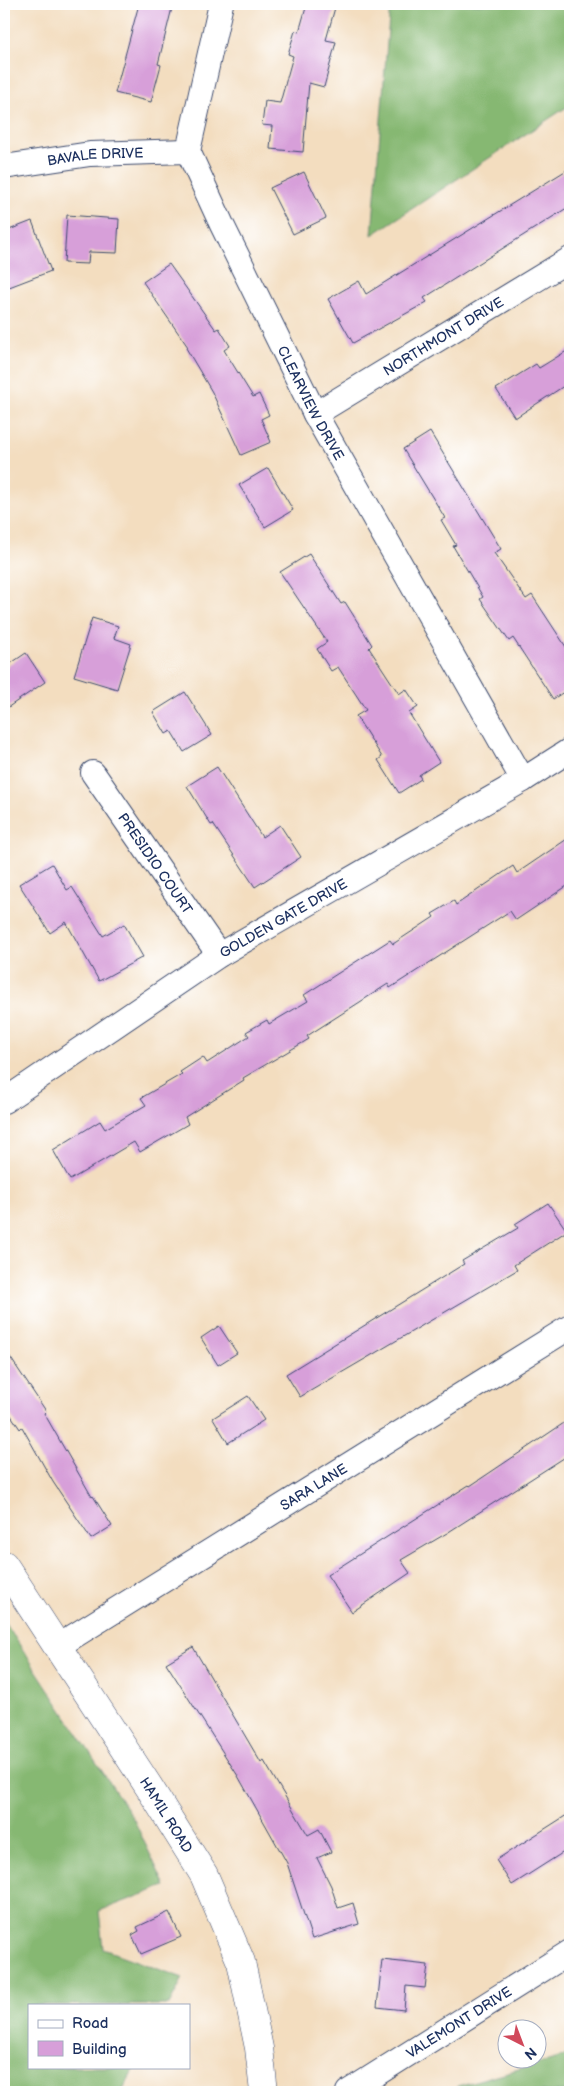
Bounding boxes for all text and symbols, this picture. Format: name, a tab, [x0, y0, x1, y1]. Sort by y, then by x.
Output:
street label: BAVALE DRIVE	[46, 144, 144, 169]
street label: NORTHMONT DRIVE	[380, 293, 506, 379]
street label: CLEARVIEW DRIVE	[274, 343, 348, 463]
street label: PRESIDIO COURT	[115, 810, 197, 918]
street label: GOLDEN GATE DRIVE	[216, 875, 350, 961]
street label: SARA LANE	[277, 1460, 350, 1514]
street label: HAMIL ROAD	[136, 1774, 196, 1856]
street label: VALEMONT DRIVE	[403, 1983, 515, 2062]
legend	[28, 2004, 190, 2068]
text: Road	[72, 2014, 108, 2033]
north arrow	[496, 2018, 546, 2068]
text: Building	[72, 2040, 127, 2059]
text: N	[521, 2043, 540, 2063]

